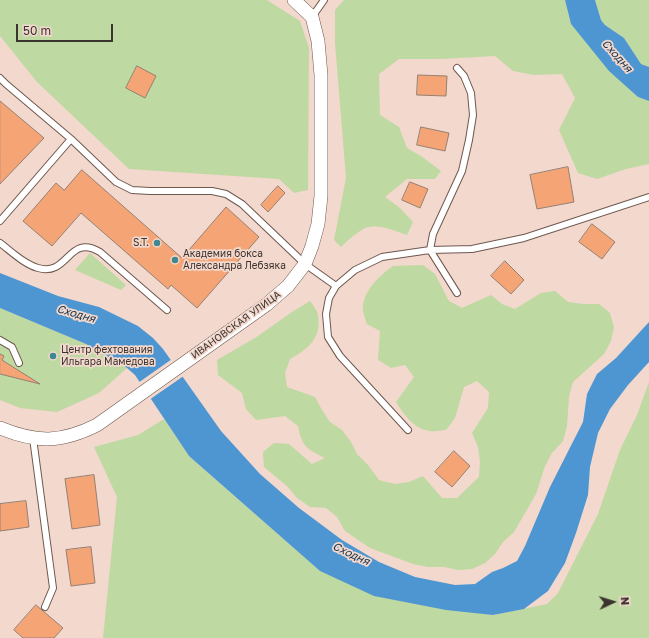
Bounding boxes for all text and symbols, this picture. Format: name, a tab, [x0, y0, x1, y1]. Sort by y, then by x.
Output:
scale bar	[18, 16, 115, 42]
text: 50 m	[23, 23, 51, 38]
water label: Сходня	[599, 37, 635, 75]
place label: S.T.	[133, 237, 149, 249]
marker: S.T.	[152, 238, 162, 248]
place label: Академия бокса Александра Лебзяка	[183, 248, 286, 272]
marker: Академия бокса Александра Лебзяка	[170, 255, 180, 265]
street label: ИВАНОВСКАЯ УЛИЦА	[189, 288, 283, 362]
water label: Сходня	[55, 302, 97, 326]
place label: Центр фехтования Ильгара Мамедова	[61, 344, 155, 368]
marker: Центр фехтования Ильгара Мамедова	[48, 351, 58, 361]
water label: Сходня	[330, 540, 372, 568]
north arrow	[593, 582, 633, 622]
text: N	[619, 596, 632, 606]

